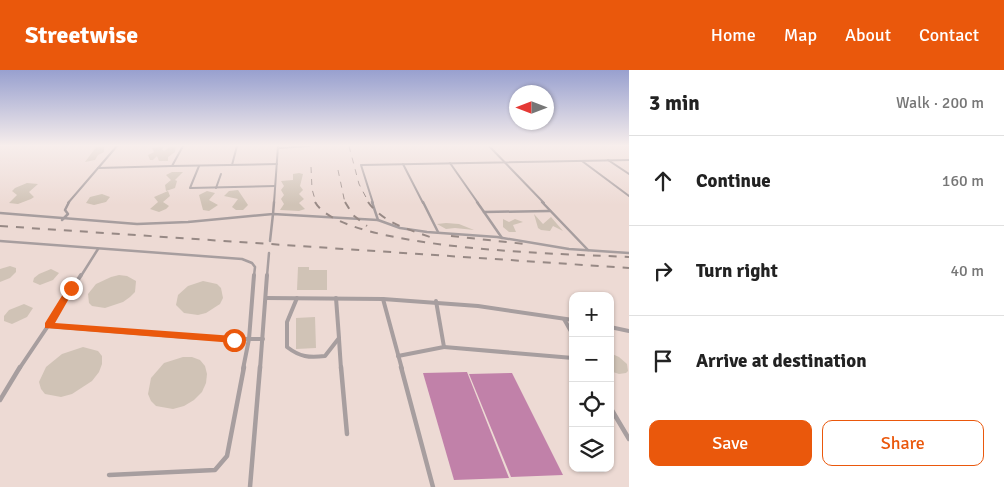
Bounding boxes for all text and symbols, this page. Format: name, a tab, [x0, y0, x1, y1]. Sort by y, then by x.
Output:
text: Streetwise	[25, 20, 138, 50]
text: Home	[711, 24, 756, 46]
text: Map	[784, 24, 817, 46]
text: About	[845, 24, 891, 46]
text: Contact	[919, 24, 979, 46]
north arrow	[509, 85, 554, 130]
text: 3 min	[649, 90, 700, 116]
text: Walk · 200 m	[896, 93, 984, 113]
icon: ahead	[649, 167, 677, 195]
text: Continue	[696, 169, 771, 193]
text: 160 m	[942, 171, 984, 191]
icon: right	[649, 257, 677, 285]
text: Turn right	[696, 259, 778, 283]
text: 40 m	[950, 261, 984, 281]
route end	[60, 277, 83, 300]
map controls	[569, 292, 614, 472]
button: +	[569, 292, 614, 337]
route start	[223, 329, 246, 352]
button: −	[569, 337, 614, 382]
icon: arrive	[649, 347, 677, 375]
text: Arrive at destination	[696, 349, 867, 373]
button: locate	[569, 382, 614, 427]
button: Save	[649, 420, 812, 466]
button: Share	[822, 420, 984, 466]
button: layers	[569, 427, 614, 472]

